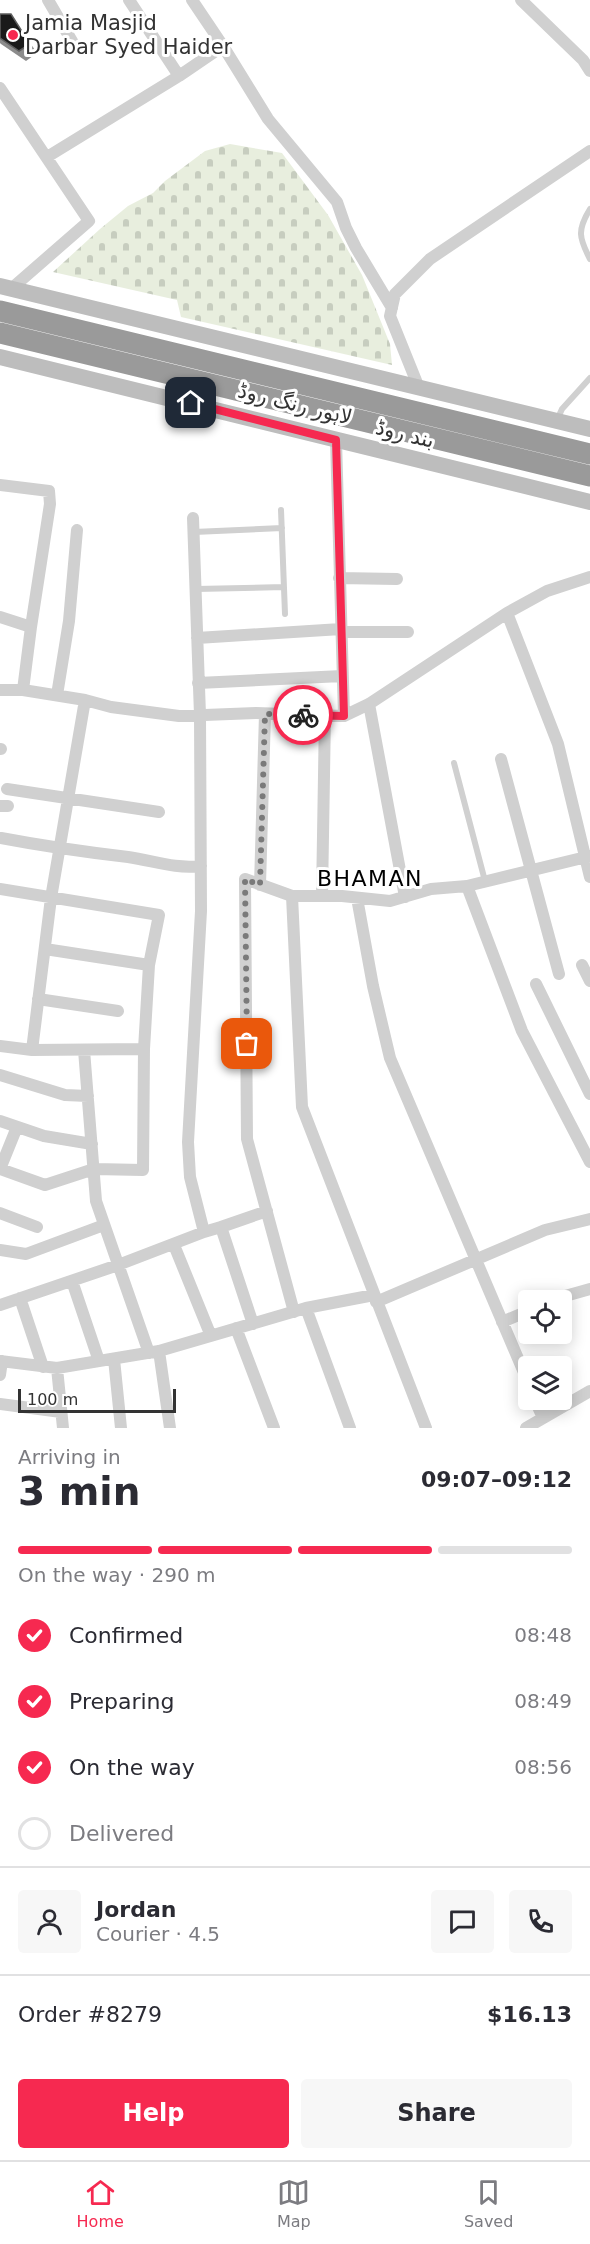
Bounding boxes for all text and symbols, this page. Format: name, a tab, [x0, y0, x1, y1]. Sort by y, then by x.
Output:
place label: Jamia Masjid Darbar Syed Haider	[23, 11, 233, 59]
marker: Jamia Masjid Darbar Syed Haider	[6, 28, 20, 42]
pin	[165, 377, 216, 428]
street label: لاہور رنگ روڈ	[236, 378, 354, 430]
icon: home	[174, 386, 207, 419]
street label: بند روڈ	[373, 415, 437, 453]
courier	[273, 685, 333, 745]
icon: bike	[287, 699, 320, 732]
district label: BHAMAN	[317, 866, 423, 891]
pin	[221, 1018, 272, 1069]
icon: bag	[230, 1027, 263, 1060]
map controls	[518, 1290, 572, 1410]
button: locate	[518, 1290, 572, 1344]
button: layers	[518, 1356, 572, 1410]
scale bar	[18, 1386, 176, 1414]
text: 100 m	[27, 1390, 78, 1409]
text: Arriving in	[18, 1445, 121, 1469]
text: 09:07–09:12	[421, 1467, 572, 1492]
text: 3 min	[18, 1469, 140, 1514]
text: On the way · 290 m	[18, 1563, 216, 1587]
icon: check	[18, 1619, 51, 1652]
text: Confirmed	[69, 1623, 183, 1648]
text: 08:48	[514, 1623, 572, 1647]
icon: check	[18, 1685, 51, 1718]
text: Preparing	[69, 1689, 175, 1714]
text: 08:49	[514, 1689, 572, 1713]
icon: check	[18, 1751, 51, 1784]
text: On the way	[69, 1755, 195, 1780]
text: 08:56	[514, 1755, 572, 1779]
text: Delivered	[69, 1821, 174, 1846]
button: person	[18, 1890, 81, 1953]
button: chat	[431, 1890, 494, 1953]
button: phone	[509, 1890, 572, 1953]
text: Jordan	[96, 1897, 176, 1922]
text: Courier · 4.5	[96, 1922, 220, 1946]
text: Order #8279	[18, 2002, 162, 2027]
text: $16.13	[487, 2002, 572, 2027]
button: Help	[18, 2079, 289, 2148]
button: Share	[301, 2079, 572, 2148]
tab: Home	[77, 2176, 124, 2231]
tab: Map	[277, 2176, 311, 2231]
tab: Saved	[464, 2176, 513, 2231]

